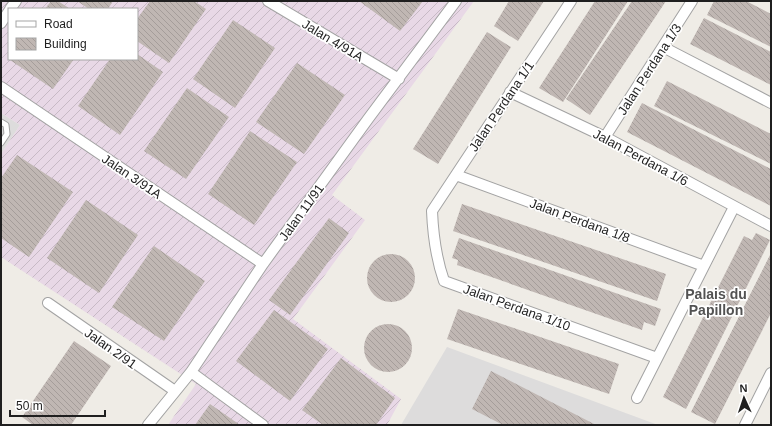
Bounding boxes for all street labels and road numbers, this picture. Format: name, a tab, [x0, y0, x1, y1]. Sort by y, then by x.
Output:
street label: Jalan 4/91A	[299, 16, 366, 65]
street label: Jalan Perdana 1/3	[614, 21, 684, 118]
street label: Jalan Perdana 1/1	[466, 58, 537, 154]
street label: Jalan Perdana 1/6	[591, 126, 691, 189]
street label: Jalan 3/91A	[99, 151, 165, 202]
street label: Jalan 11/91	[276, 181, 327, 244]
street label: Jalan Perdana 1/8	[528, 195, 632, 246]
street label: Jalan Perdana 1/10	[461, 281, 572, 334]
street label: Jalan 2/91	[82, 325, 140, 372]

